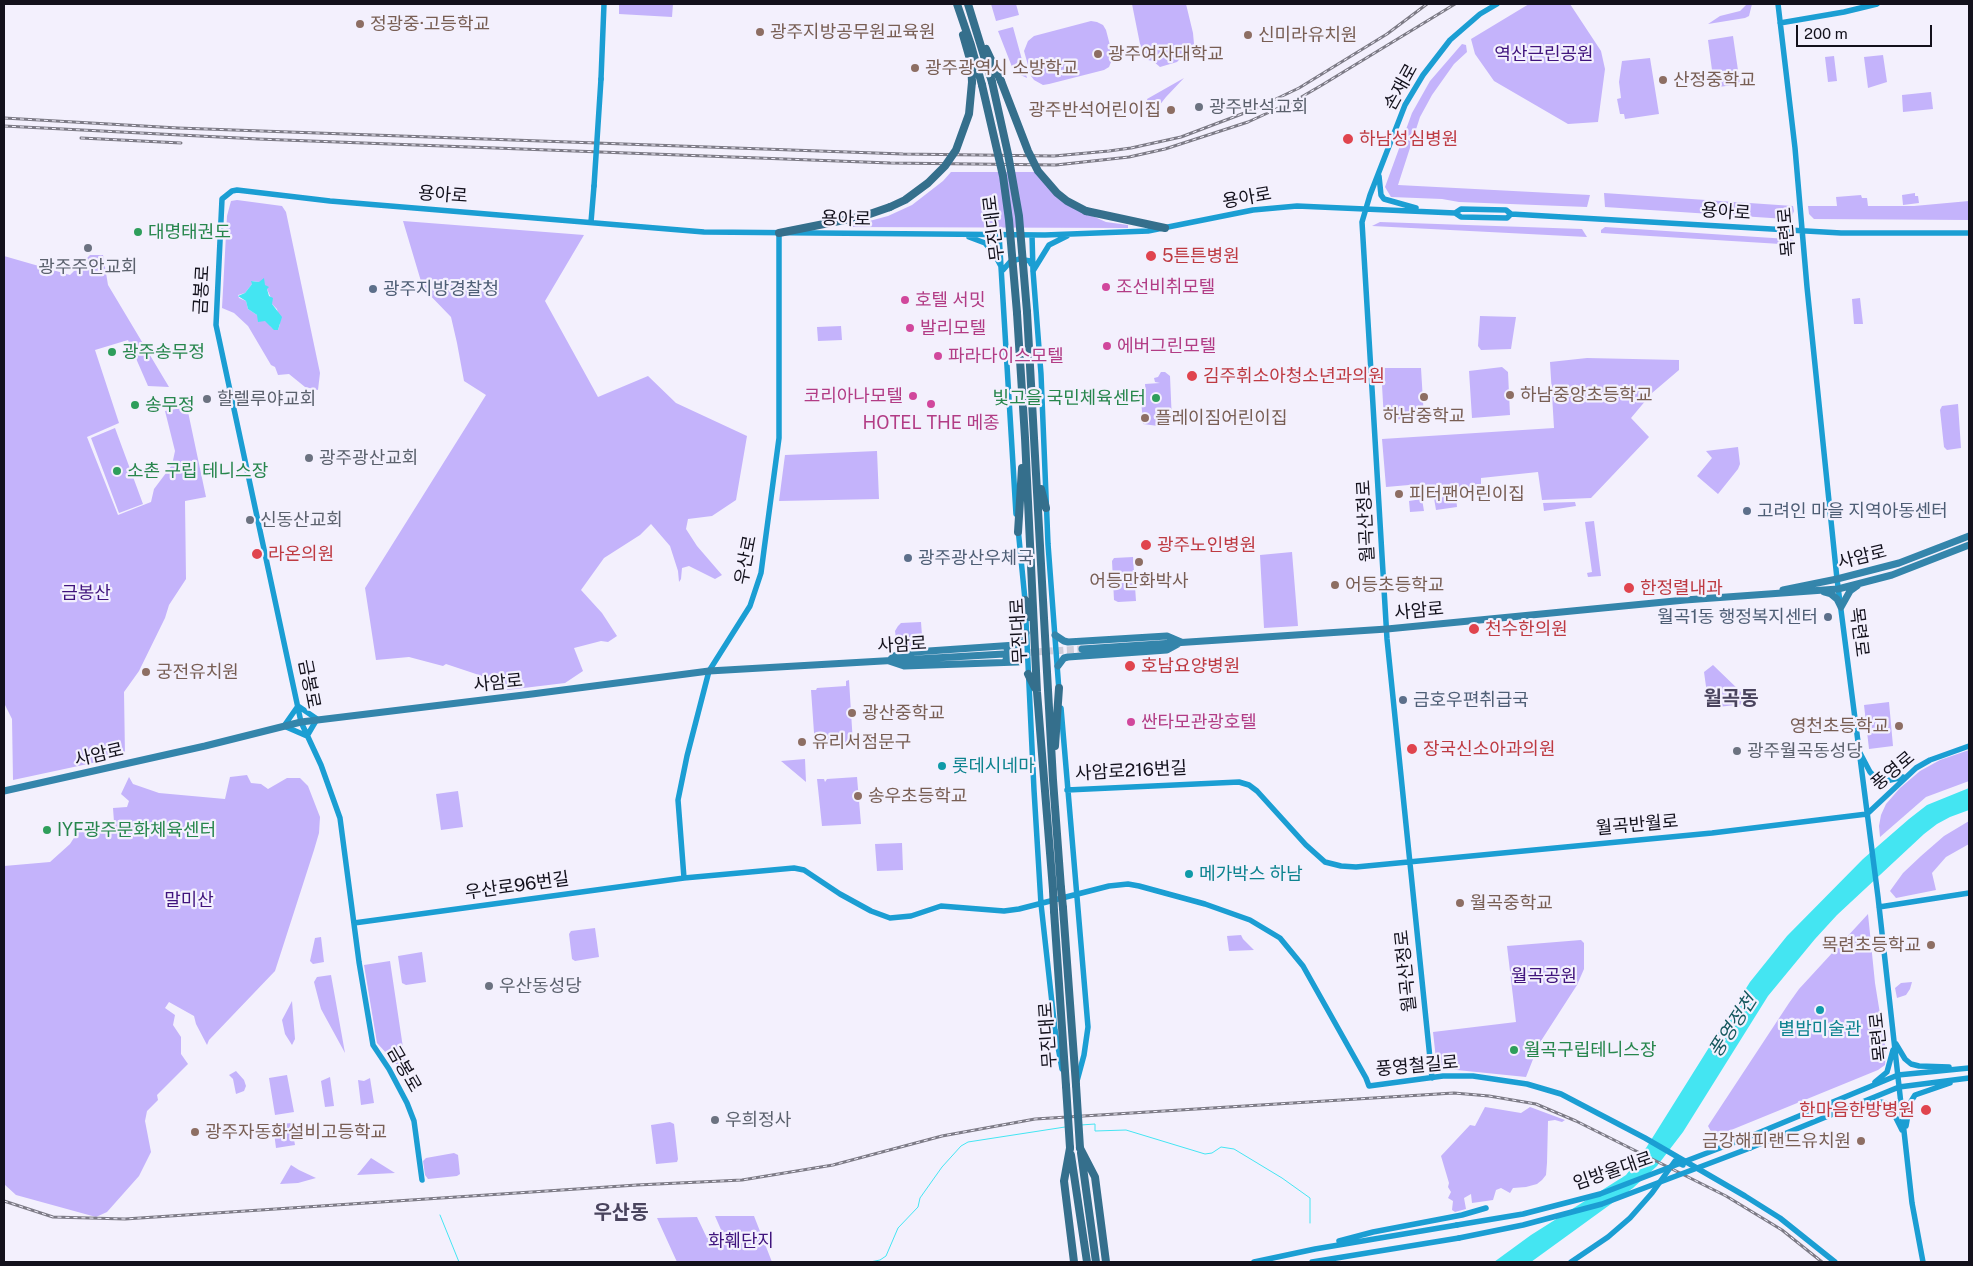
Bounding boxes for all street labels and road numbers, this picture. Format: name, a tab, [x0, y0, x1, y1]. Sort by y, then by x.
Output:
street label: 손재로	[1380, 60, 1422, 114]
street label: 용아로	[417, 182, 469, 208]
street label: 용아로	[1221, 183, 1273, 213]
street label: 무진대로	[979, 194, 1009, 262]
street label: 용아로	[1700, 199, 1752, 225]
street label: 목련로	[1774, 206, 1800, 258]
street label: 용아로	[821, 208, 871, 230]
street label: 금봉로	[190, 265, 214, 315]
street label: 월곡산정로	[1353, 479, 1379, 563]
street label: 우산로	[731, 534, 761, 586]
street label: 사암로	[1835, 541, 1889, 573]
street label: 무진대로	[1006, 597, 1032, 665]
street label: 사암로	[1393, 598, 1445, 624]
street label: 목련로	[1845, 606, 1873, 658]
street label: 사암로	[877, 633, 927, 657]
street label: 금봉로	[294, 658, 324, 710]
street label: 사암로	[472, 670, 524, 696]
street label: 사암로	[72, 739, 126, 771]
street label: 풍영로	[1867, 747, 1919, 795]
street label: 사암로216번길	[1074, 757, 1188, 785]
street label: 월곡반월로	[1595, 811, 1679, 839]
street label: 우산로96번길	[463, 868, 571, 904]
street label: 월곡산정로	[1391, 929, 1421, 1013]
street label: 무진대로	[1035, 1001, 1061, 1069]
street label: 목련로	[1866, 1011, 1892, 1063]
street label: 금봉로	[382, 1042, 426, 1096]
street label: 풍영철길로	[1375, 1052, 1459, 1080]
street label: 임방울대로	[1570, 1147, 1656, 1195]

